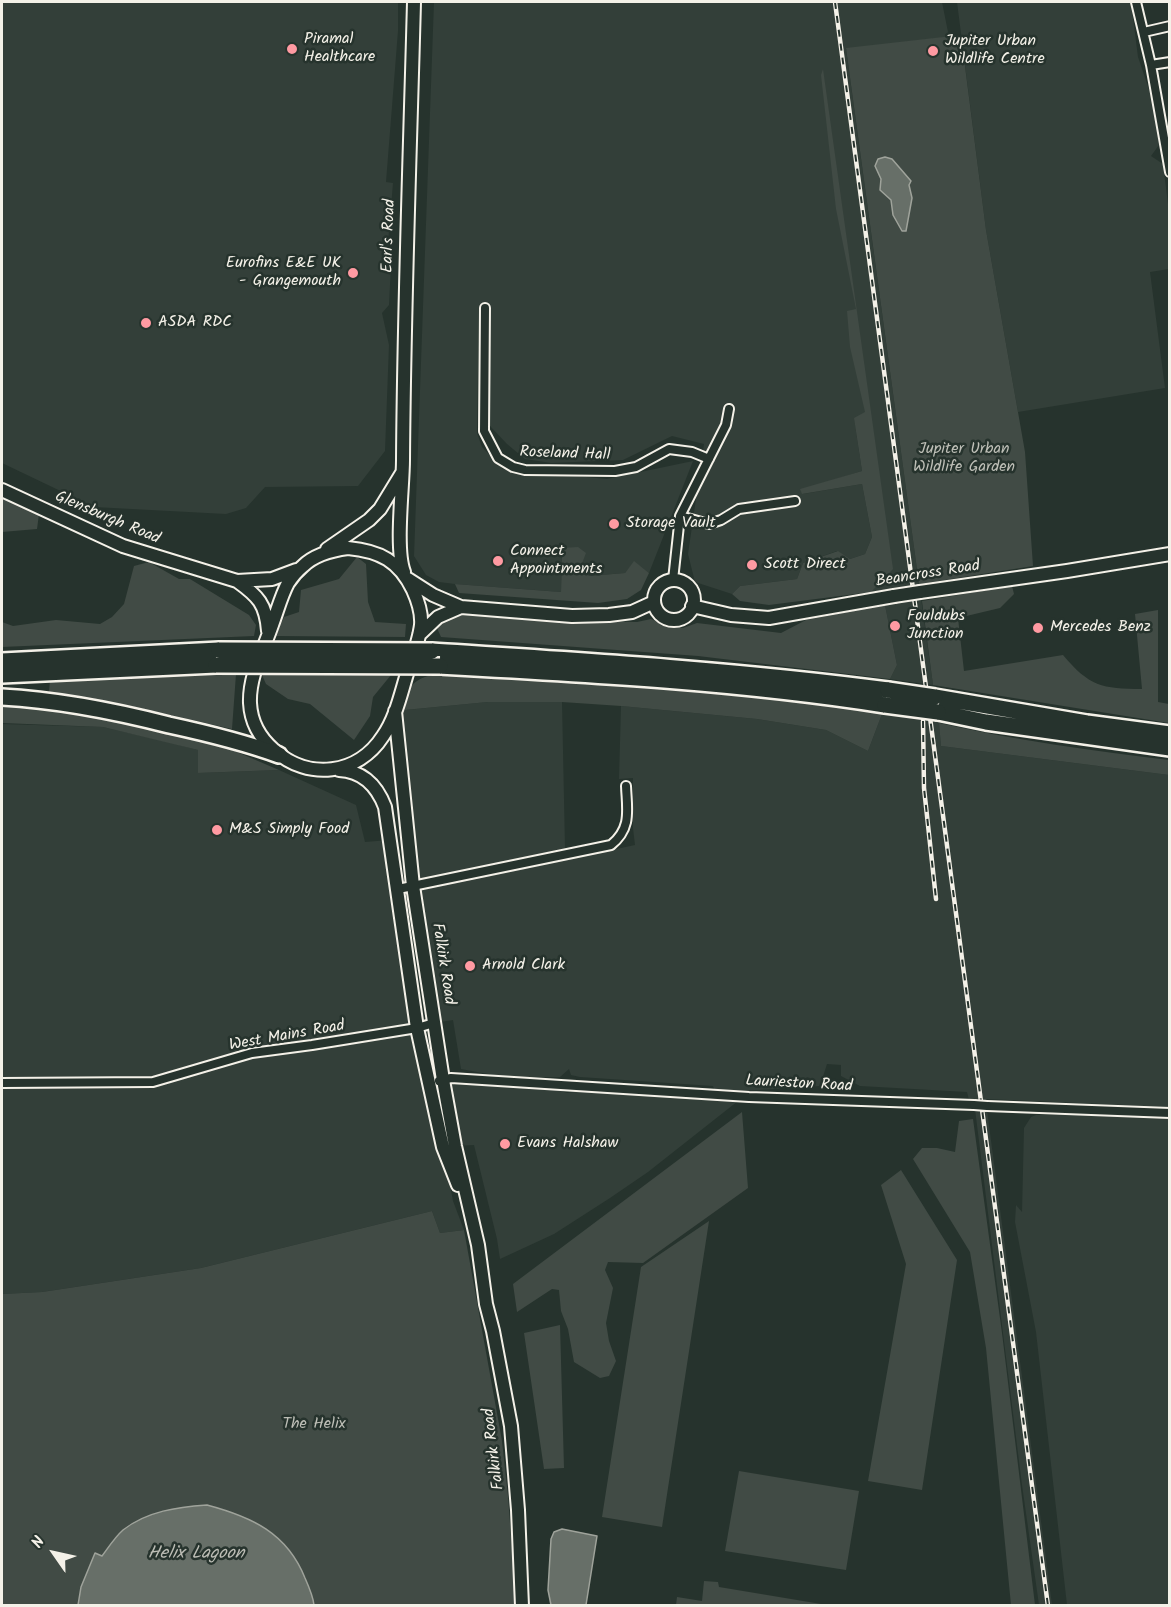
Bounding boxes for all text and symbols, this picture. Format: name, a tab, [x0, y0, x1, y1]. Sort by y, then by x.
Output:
place label: Piramal Healthcare	[304, 30, 375, 68]
place label: Jupiter Urban Wildlife Centre	[945, 32, 1045, 70]
marker: Piramal Healthcare	[285, 42, 299, 56]
marker: Jupiter Urban Wildlife Centre	[926, 44, 940, 58]
street label: Earl's Road	[379, 199, 401, 273]
place label: Eurofins E&E UK - Grangemouth	[226, 254, 341, 292]
marker: Eurofins E&E UK - Grangemouth	[346, 266, 360, 280]
place label: ASDA RDC	[158, 313, 232, 333]
marker: ASDA RDC	[139, 316, 153, 330]
park label: Jupiter Urban Wildlife Garden	[913, 440, 1015, 478]
street label: Roseland Hall	[519, 444, 611, 466]
street label: Glensburgh Road	[52, 488, 162, 550]
place label: Storage Vault	[626, 514, 716, 534]
marker: Storage Vault	[607, 517, 621, 531]
place label: Connect Appointments	[510, 542, 602, 580]
marker: Connect Appointments	[491, 554, 505, 568]
place label: Scott Direct	[764, 555, 846, 575]
street label: Beancross Road	[875, 557, 981, 593]
marker: Scott Direct	[745, 558, 759, 572]
place label: Fouldubs Junction	[907, 607, 965, 645]
place label: Mercedes Benz	[1050, 618, 1151, 638]
marker: Fouldubs Junction	[888, 619, 902, 633]
marker: Mercedes Benz	[1031, 621, 1045, 635]
place label: M&S Simply Food	[229, 820, 349, 840]
marker: M&S Simply Food	[210, 823, 224, 837]
street label: Falkirk Road	[426, 922, 458, 1006]
place label: Arnold Clark	[482, 956, 565, 976]
marker: Arnold Clark	[463, 959, 477, 973]
street label: West Mains Road	[228, 1017, 346, 1057]
street label: Laurieston Road	[745, 1073, 853, 1097]
place label: Evans Halshaw	[517, 1134, 618, 1154]
marker: Evans Halshaw	[498, 1137, 512, 1151]
street label: Falkirk Road	[480, 1407, 510, 1491]
park label: The Helix	[282, 1415, 346, 1435]
north arrow	[24, 1523, 84, 1583]
text: N	[25, 1531, 52, 1554]
water label: Helix Lagoon	[148, 1544, 244, 1566]

